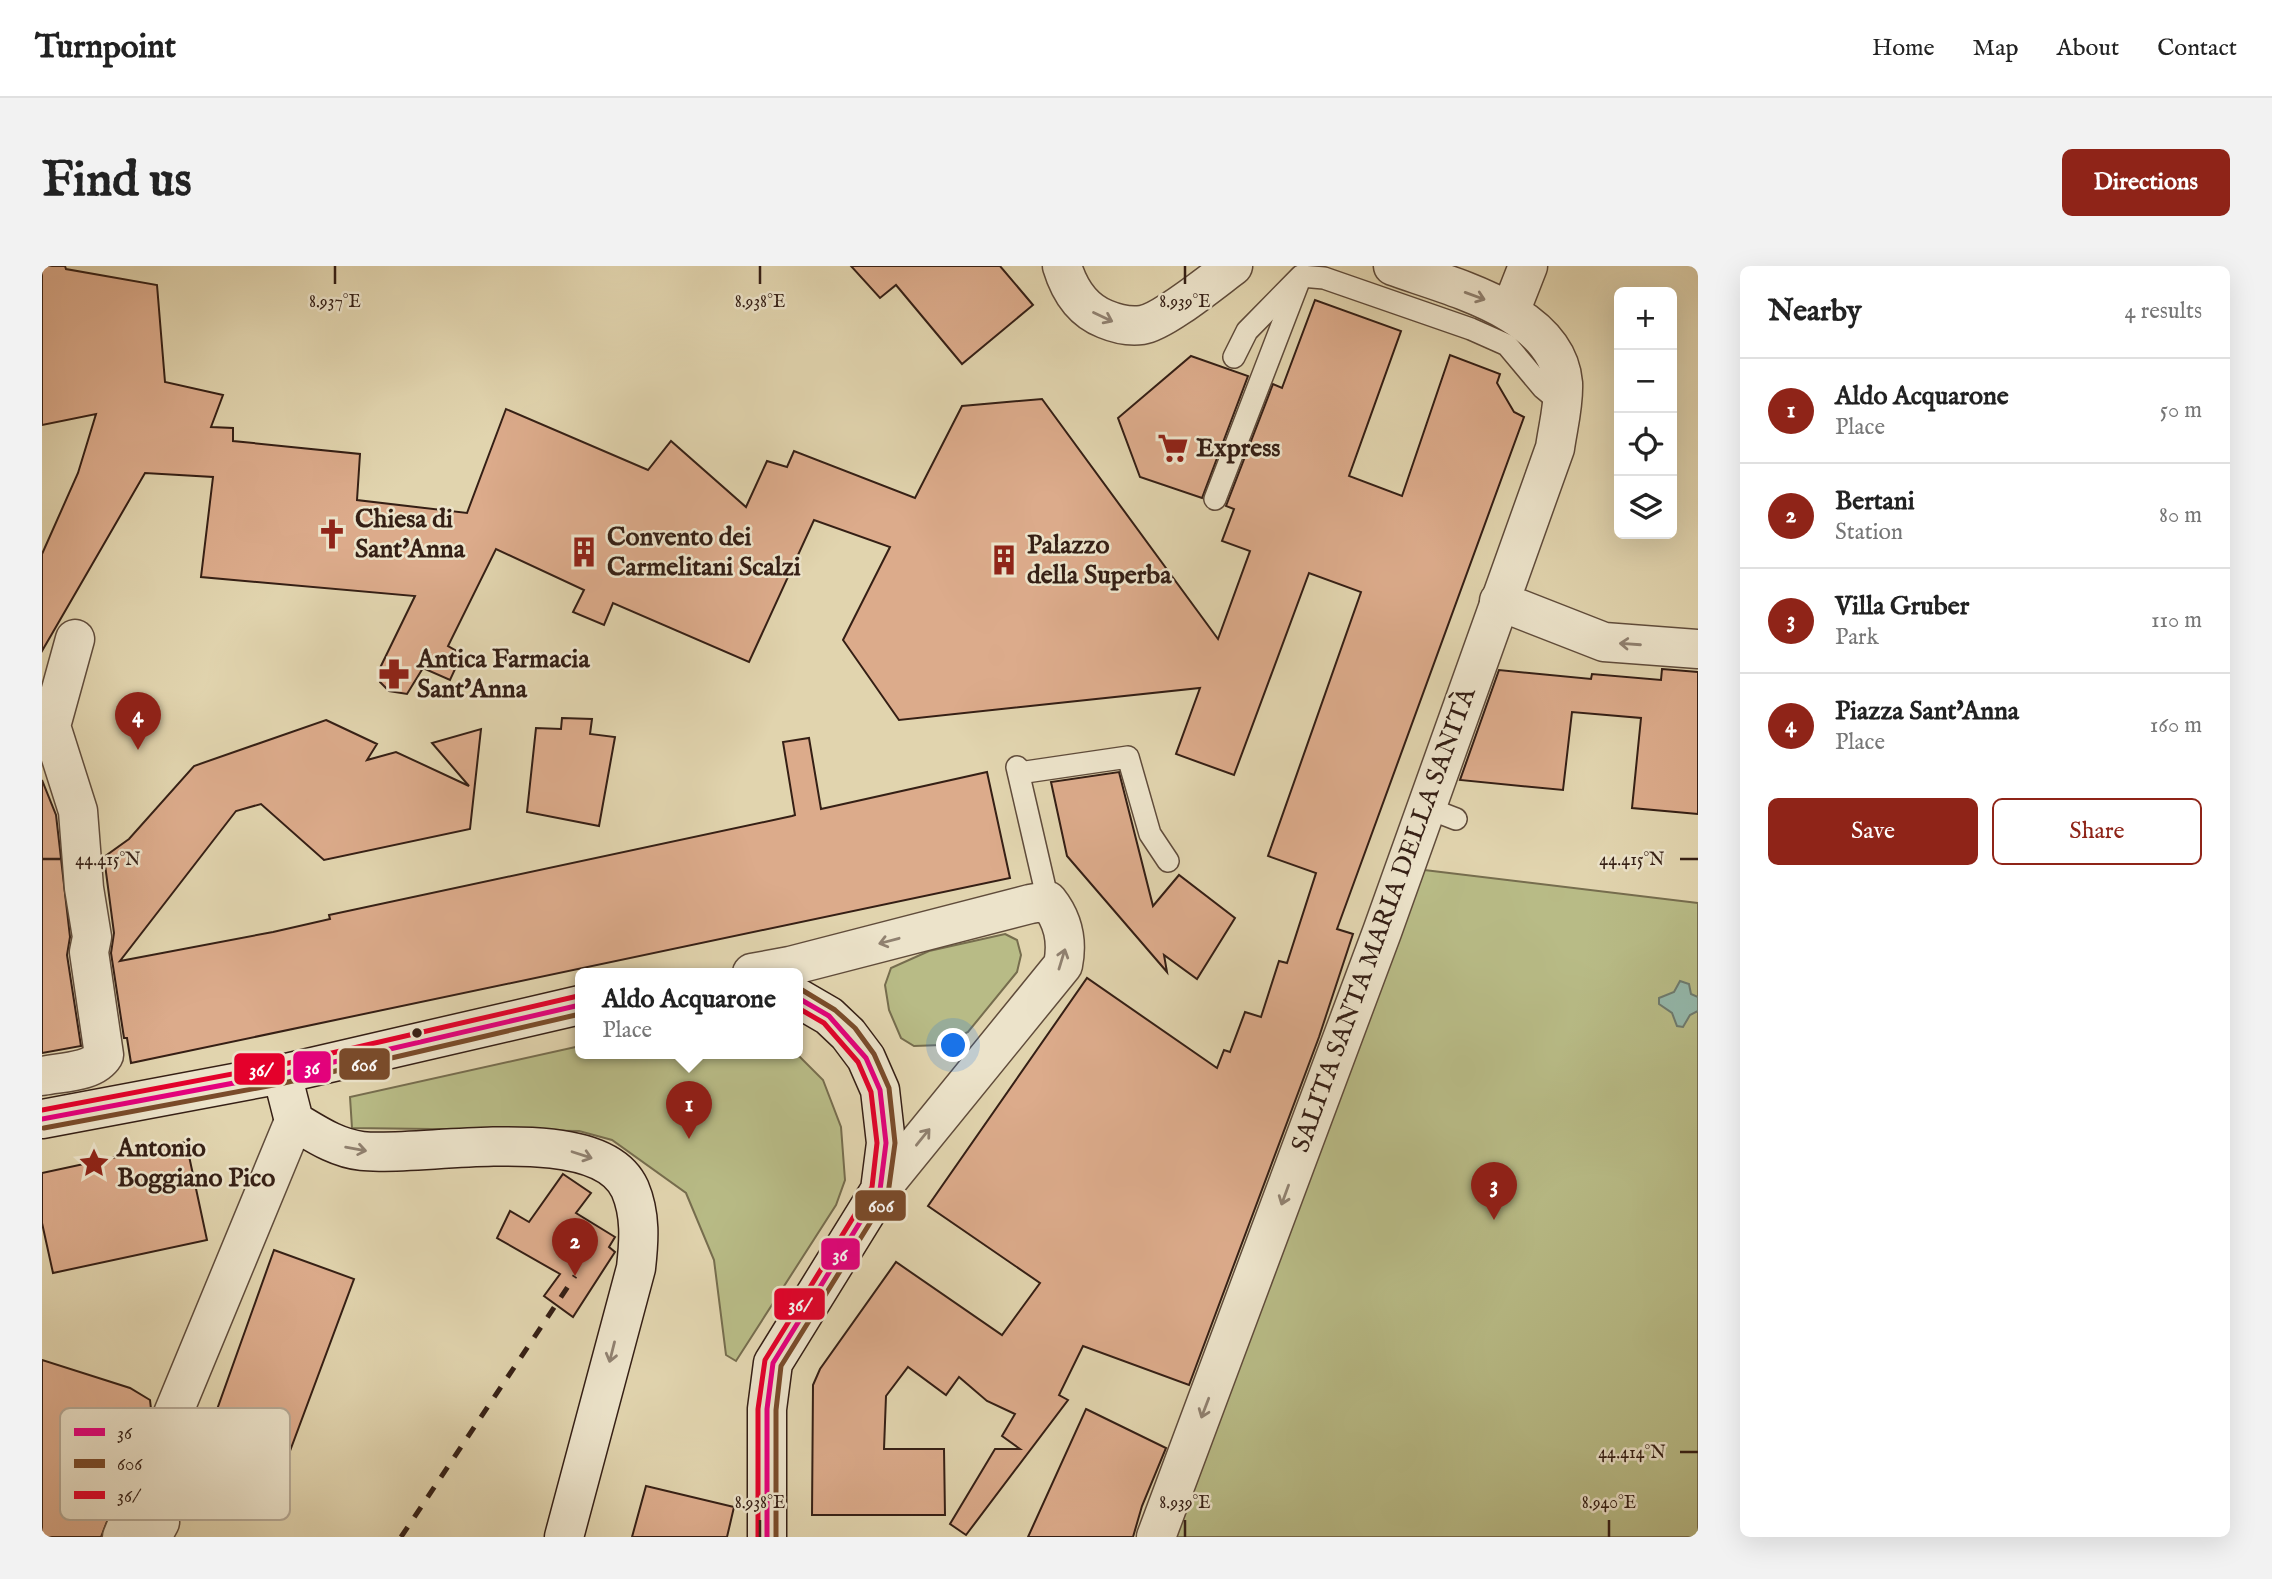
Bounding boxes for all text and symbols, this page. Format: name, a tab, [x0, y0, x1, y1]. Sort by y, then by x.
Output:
text: Turnpoint	[35, 27, 176, 69]
text: Home	[1872, 33, 1935, 64]
text: Map	[1973, 33, 2019, 64]
text: About	[2057, 33, 2119, 64]
text: Contact	[2157, 33, 2237, 64]
button: Directions	[2062, 149, 2230, 216]
text: Find us	[42, 151, 192, 213]
map controls	[1614, 287, 1677, 539]
button: +	[1614, 287, 1677, 350]
text: 8.937°E	[309, 291, 361, 314]
text: 8.938°E	[735, 291, 785, 314]
text: 8.939°E	[1159, 291, 1211, 314]
one-way arrow	[1464, 291, 1486, 304]
text: Nearby	[1768, 293, 1861, 331]
text: 4 results	[2124, 297, 2202, 326]
one-way arrow	[1092, 312, 1113, 325]
button: −	[1614, 350, 1677, 413]
text: Aldo Acquarone	[1835, 380, 2009, 413]
text: 1	[1787, 396, 1795, 425]
text: 50 m	[2160, 396, 2202, 425]
button: locate	[1614, 413, 1677, 476]
text: Place	[1835, 413, 1885, 442]
supermarket icon: Express	[1156, 431, 1190, 465]
place label: Express	[1196, 432, 1280, 465]
button: layers	[1614, 476, 1677, 539]
text: Bertani	[1835, 485, 1915, 518]
text: 2	[1786, 501, 1796, 530]
text: 80 m	[2159, 501, 2202, 530]
place label: Chiesa di Sant'Anna	[355, 503, 466, 566]
church icon: Chiesa di Sant'Anna	[315, 517, 349, 551]
text: Station	[1835, 518, 1903, 547]
place label: Convento dei Carmelitani Scalzi	[607, 521, 801, 584]
place label: Palazzo della Superba	[1027, 529, 1172, 592]
building icon: Convento dei Carmelitani Scalzi	[567, 535, 601, 569]
building icon: Palazzo della Superba	[987, 543, 1021, 577]
text: Villa Gruber	[1835, 590, 1969, 623]
text: 3	[1787, 606, 1795, 635]
text: 110 m	[2151, 606, 2202, 635]
text: Park	[1835, 623, 1879, 652]
one-way arrow	[1619, 637, 1642, 650]
place label: Antica Farmacia Sant'Anna	[416, 643, 591, 706]
pharmacy icon: Antica Farmacia Sant'Anna	[377, 657, 411, 691]
street label: SALITA SANTA MARIA DELLA SANITÀ	[1284, 682, 1484, 1157]
pin: 4	[115, 692, 161, 750]
text: Piazza Sant'Anna	[1835, 695, 2019, 728]
text: 4	[1785, 711, 1797, 740]
text: 160 m	[2150, 711, 2202, 740]
text: Place	[1835, 728, 1885, 757]
button: Save	[1768, 798, 1978, 865]
button: Share	[1992, 798, 2202, 865]
text: 44.415°N	[75, 849, 141, 872]
text: 44.415°N	[1599, 849, 1665, 872]
one-way arrow	[878, 935, 900, 948]
one-way arrow	[1057, 948, 1070, 970]
popup	[575, 968, 803, 1059]
text: Aldo Acquarone	[602, 983, 776, 1016]
text: Place	[602, 1016, 652, 1045]
unlabelled marker	[410, 1026, 424, 1040]
your location	[936, 1028, 970, 1062]
line badge: 606	[338, 1047, 391, 1081]
line badge: 36	[292, 1050, 332, 1084]
line badge: 36/	[233, 1052, 286, 1086]
text: 606	[351, 1054, 378, 1078]
text: 36	[304, 1057, 321, 1081]
text: 36/	[249, 1059, 274, 1083]
pin: 1	[666, 1081, 712, 1139]
one-way arrow	[915, 1129, 931, 1147]
place label: Antonio Boggiano Pico	[116, 1132, 275, 1195]
one-way arrow	[344, 1142, 367, 1156]
place icon: Antonio Boggiano Pico	[77, 1146, 111, 1180]
one-way arrow	[571, 1149, 593, 1162]
pin: 3	[1471, 1162, 1517, 1220]
one-way arrow	[1278, 1184, 1290, 1206]
line badge: 606	[854, 1189, 907, 1222]
text: 606	[868, 1195, 895, 1219]
pin: 2	[552, 1218, 598, 1276]
line badge: 36	[820, 1237, 861, 1271]
text: 36	[832, 1244, 849, 1268]
line badge: 36/	[773, 1287, 826, 1321]
text: 36/	[788, 1294, 813, 1318]
one-way arrow	[605, 1340, 618, 1362]
one-way arrow	[1198, 1397, 1211, 1419]
legend	[60, 1408, 290, 1520]
text: 36	[117, 1422, 133, 1446]
text: 44.414°N	[1598, 1442, 1666, 1465]
text: 606	[117, 1453, 143, 1477]
text: 36/	[117, 1485, 142, 1509]
text: 8.938°E	[735, 1492, 785, 1515]
text: 8.939°E	[1159, 1492, 1211, 1515]
text: 8.940°E	[1582, 1492, 1636, 1515]

